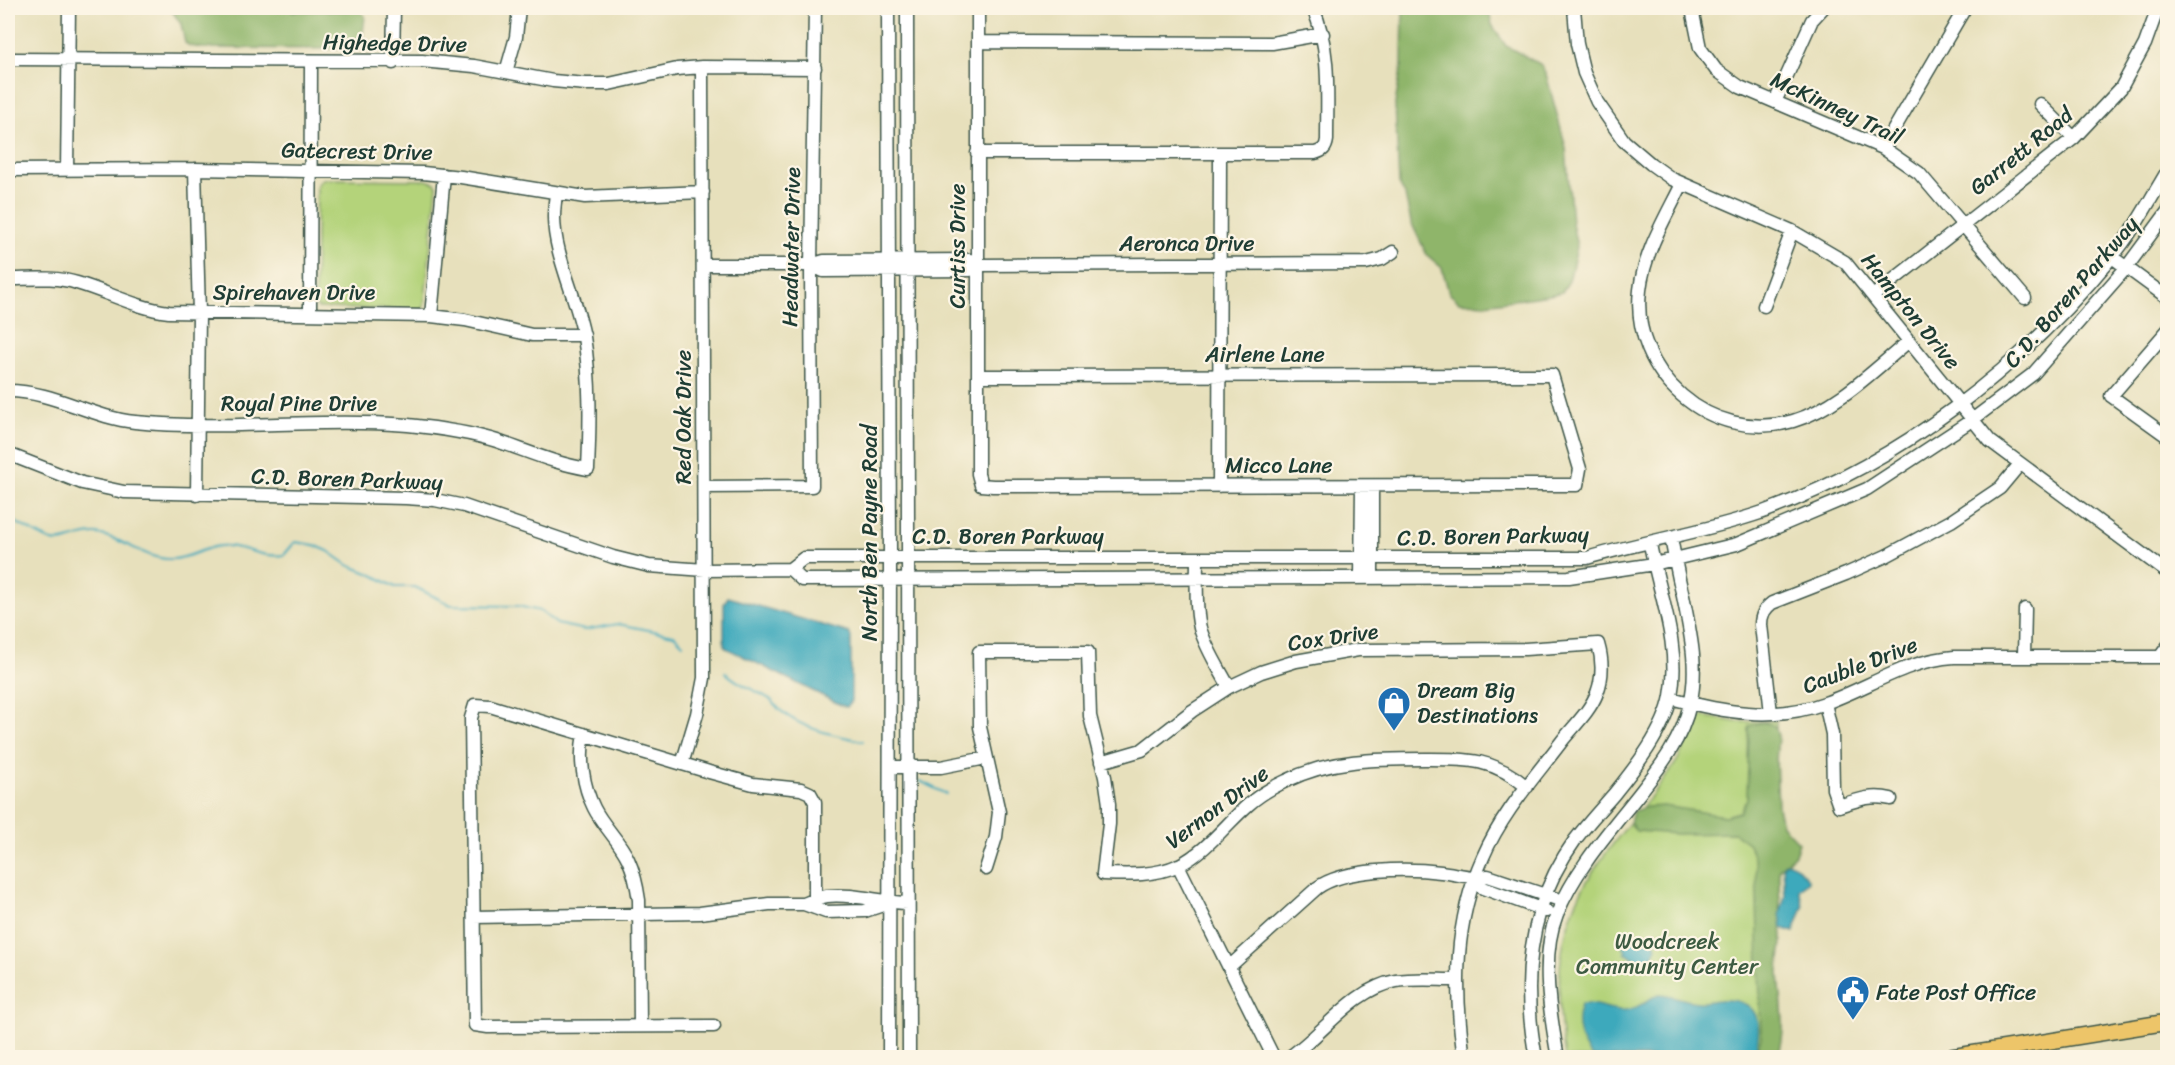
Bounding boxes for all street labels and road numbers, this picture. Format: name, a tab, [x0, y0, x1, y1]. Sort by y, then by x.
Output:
street label: Highedge Drive	[322, 22, 468, 64]
street label: McKinney Trail	[1764, 60, 1911, 156]
street label: Garrett Road	[1960, 96, 2083, 205]
street label: Gatecrest Drive	[281, 130, 433, 172]
street label: Headwater Drive	[770, 166, 812, 327]
street label: Curtiss Drive	[938, 184, 977, 308]
street label: C.D. Boren Parkway	[1993, 206, 2149, 377]
street label: Aeronca Drive	[1118, 224, 1255, 263]
street label: Hampton Drive	[1851, 243, 1971, 379]
street label: Spirehaven Drive	[213, 273, 376, 312]
street label: Airlene Lane	[1204, 335, 1325, 374]
street label: Red Oak Drive	[664, 350, 703, 484]
street label: Royal Pine Drive	[221, 384, 377, 423]
street label: North Ben Payne Road	[850, 423, 889, 641]
street label: Micco Lane	[1225, 446, 1333, 485]
street label: C.D. Boren Parkway	[251, 456, 444, 502]
street label: C.D. Boren Parkway	[1397, 515, 1590, 557]
street label: C.D. Boren Parkway	[912, 517, 1105, 556]
street label: Cox Drive	[1285, 611, 1381, 663]
street label: Cauble Drive	[1797, 625, 1923, 705]
street label: Vernon Drive	[1156, 755, 1278, 859]

